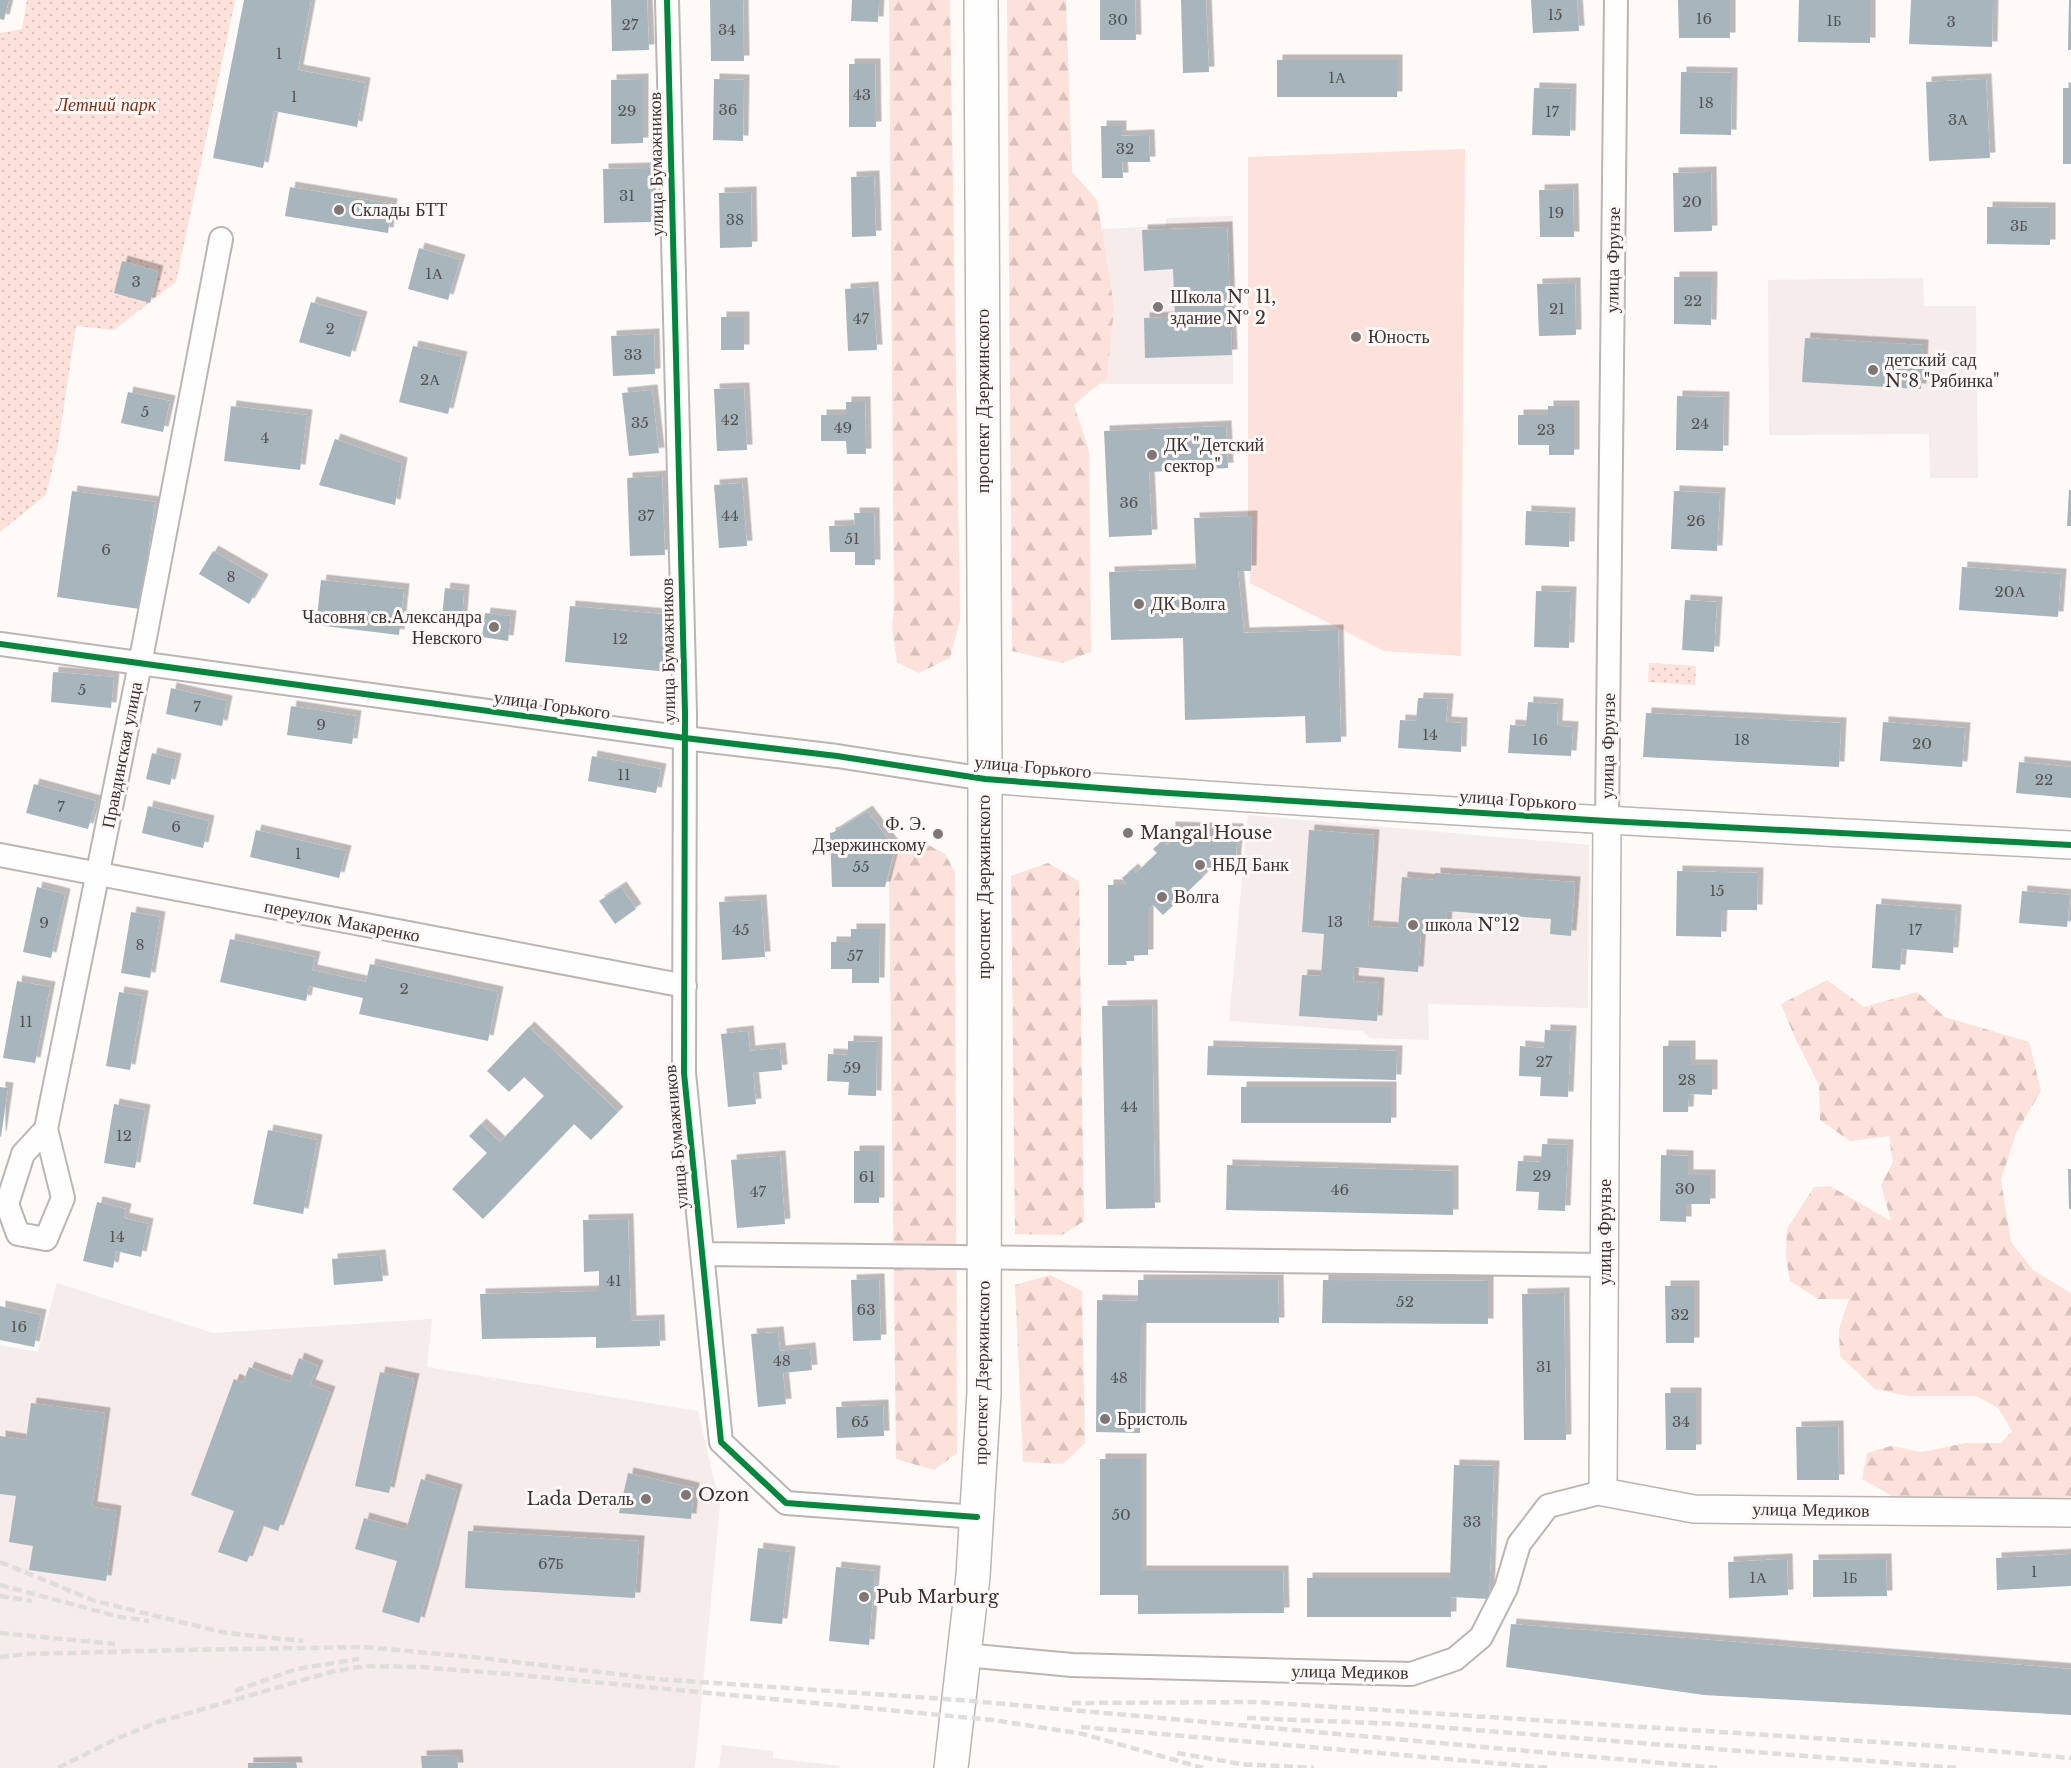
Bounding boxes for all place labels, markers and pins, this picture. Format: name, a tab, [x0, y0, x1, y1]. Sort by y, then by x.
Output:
place label: Склады БТТ	[351, 199, 447, 221]
marker: Склады БТТ	[332, 203, 346, 217]
place label: Школа № 11, здание № 2	[1170, 286, 1276, 329]
marker: Школа № 11, здание № 2	[1151, 300, 1165, 314]
place label: Юность	[1368, 326, 1430, 348]
marker: Юность	[1349, 330, 1363, 344]
place label: детский сад №8 "Рябинка"	[1885, 349, 2000, 392]
marker: детский сад №8 "Рябинка"	[1866, 363, 1880, 377]
place label: ДК "Детский сектор"	[1164, 434, 1265, 477]
marker: ДК "Детский сектор"	[1145, 448, 1159, 462]
place label: ДК Волга	[1151, 593, 1226, 615]
marker: ДК Волга	[1132, 597, 1146, 611]
place label: Часовня св.Александра Невского	[302, 606, 482, 649]
marker: Часовня св.Александра Невского	[487, 620, 501, 634]
place label: Ф. Э. Дзержинскому	[813, 813, 926, 856]
place label: Mangal House	[1140, 822, 1272, 844]
marker: Mangal House	[1121, 826, 1135, 840]
marker: Ф. Э. Дзержинскому	[931, 827, 945, 841]
place label: НБД Банк	[1212, 854, 1289, 876]
marker: НБД Банк	[1193, 858, 1207, 872]
place label: Волга	[1174, 886, 1219, 908]
marker: Волга	[1155, 890, 1169, 904]
place label: школа №12	[1425, 914, 1520, 936]
marker: школа №12	[1406, 918, 1420, 932]
place label: Бристоль	[1117, 1408, 1188, 1430]
marker: Бристоль	[1098, 1412, 1112, 1426]
place label: Ozon	[698, 1484, 749, 1506]
place label: Lada Dеталь	[527, 1488, 634, 1510]
marker: Ozon	[679, 1488, 693, 1502]
marker: Lada Dеталь	[639, 1492, 653, 1506]
place label: Pub Marburg	[876, 1586, 999, 1608]
marker: Pub Marburg	[857, 1590, 871, 1604]

